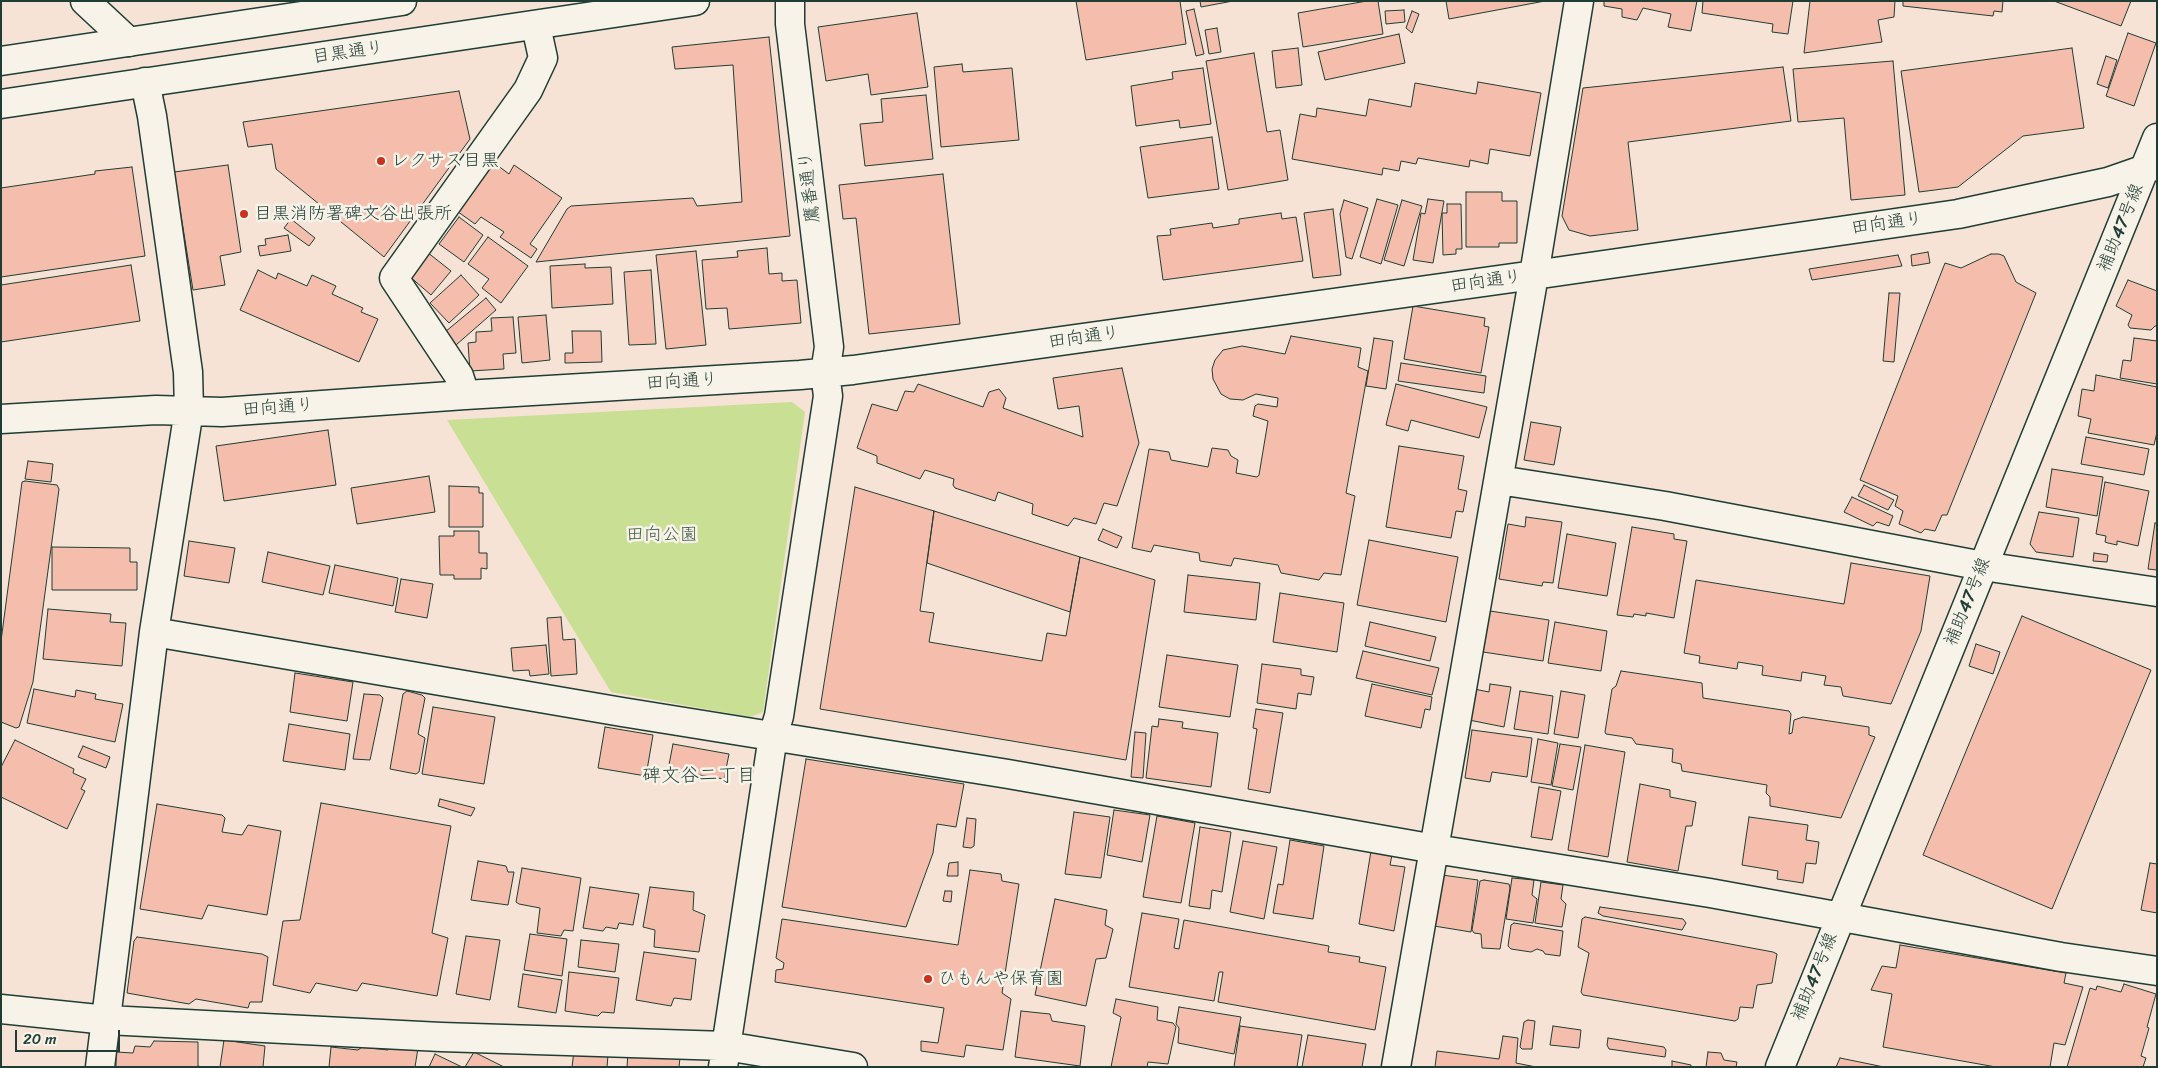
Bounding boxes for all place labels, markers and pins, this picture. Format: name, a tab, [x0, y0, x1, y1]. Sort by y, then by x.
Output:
place label: レクサス目黒	[391, 150, 499, 172]
marker: レクサス目黒	[375, 155, 387, 167]
place label: 目黒消防署碑文谷出張所	[254, 203, 452, 225]
marker: 目黒消防署碑文谷出張所	[238, 208, 250, 220]
place label: ひもんや保育園	[938, 968, 1064, 990]
marker: ひもんや保育園	[922, 973, 934, 985]

